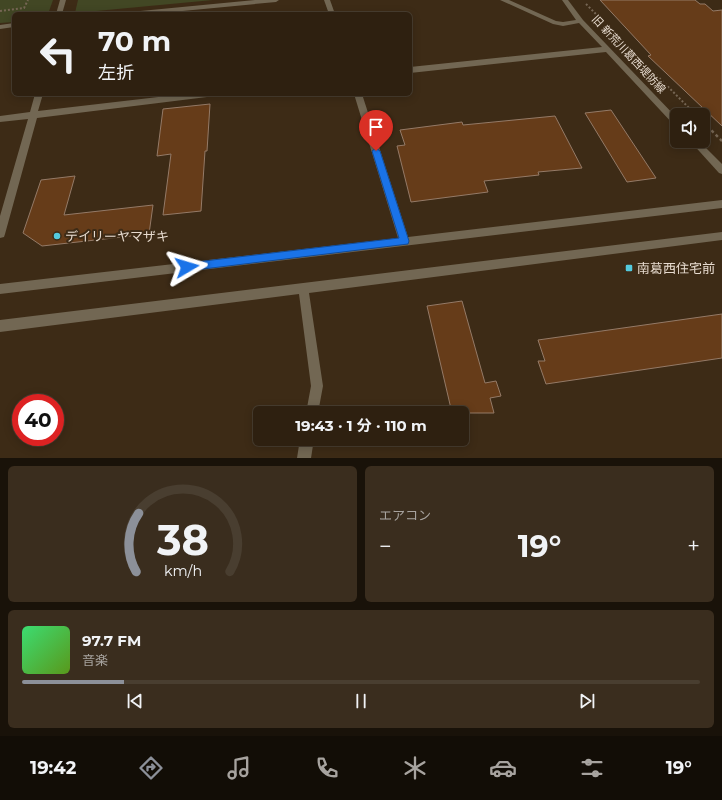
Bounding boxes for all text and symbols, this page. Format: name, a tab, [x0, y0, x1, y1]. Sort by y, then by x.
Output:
street label: 旧 新荒川葛西堤防線	[589, 12, 669, 96]
text: 70 m	[98, 24, 171, 58]
icon: left	[32, 28, 84, 80]
text: 左折	[98, 62, 134, 84]
map controls	[670, 108, 710, 148]
button: sound	[670, 108, 710, 148]
pin	[359, 110, 393, 151]
icon: arrive	[365, 116, 387, 138]
place label: デイリーヤマザキ	[65, 228, 169, 244]
marker: デイリーヤマザキ	[52, 231, 62, 241]
position arrow	[166, 246, 208, 288]
place label: 南葛西住宅前	[637, 260, 715, 276]
marker: 南葛西住宅前	[624, 263, 634, 273]
speed limit sign: 40	[12, 394, 64, 446]
text: 19:43 · 1 分 · 110 m	[295, 416, 427, 435]
text: エアコン	[379, 507, 431, 523]
text: 38	[155, 515, 209, 565]
text: 19°	[518, 528, 561, 565]
text: −	[379, 533, 392, 560]
text: +	[687, 533, 700, 560]
text: km/h	[163, 562, 202, 580]
text: 97.7 FM	[82, 631, 141, 650]
text: 音楽	[82, 652, 108, 668]
icon: previous	[124, 690, 146, 712]
icon: pause	[350, 690, 372, 712]
icon: next	[576, 690, 598, 712]
icon: directions	[137, 754, 165, 782]
icon: music	[225, 754, 253, 782]
icon: phone	[313, 754, 341, 782]
icon: climate	[401, 754, 429, 782]
icon: car	[489, 754, 517, 782]
icon: filters	[578, 754, 606, 782]
text: 19:42	[30, 757, 76, 779]
text: 19°	[666, 757, 692, 779]

